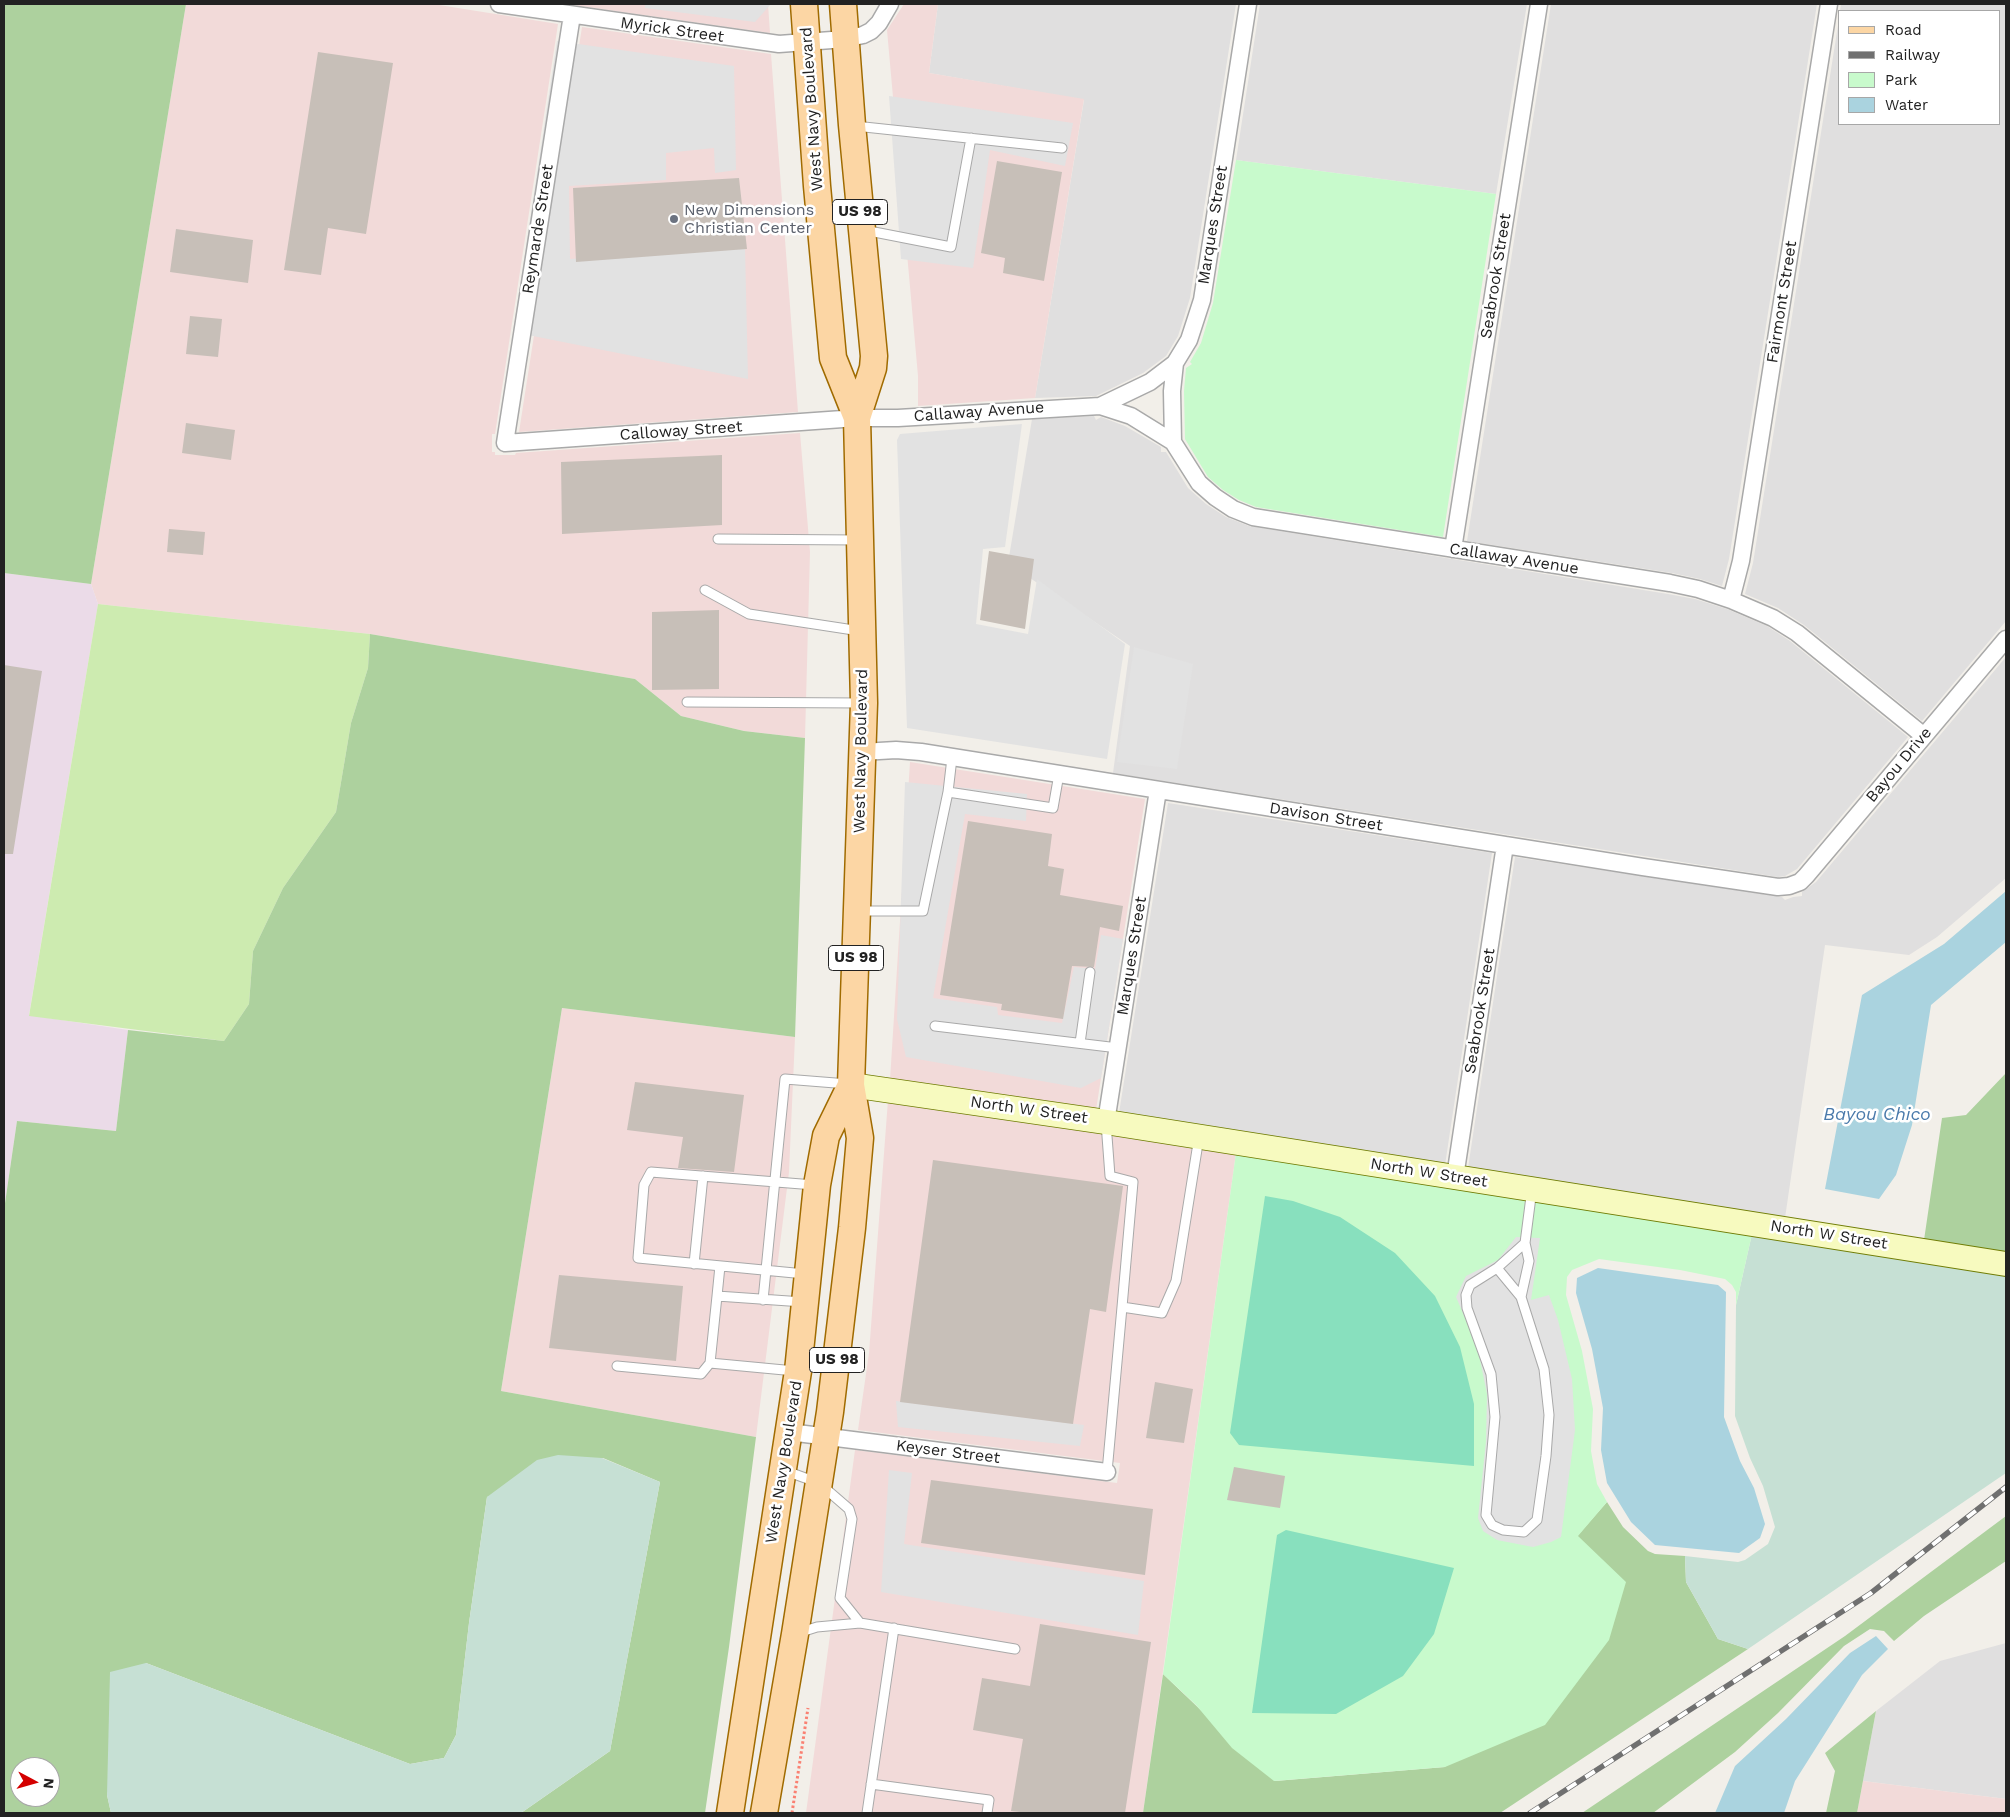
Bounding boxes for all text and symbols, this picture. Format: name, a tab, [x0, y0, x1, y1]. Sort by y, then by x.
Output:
legend	[1838, 10, 2000, 125]
street label: Myrick Street	[619, 13, 725, 47]
text: Road	[1885, 21, 1922, 39]
street label: West Navy Boulevard	[797, 26, 827, 192]
text: Railway	[1885, 46, 1940, 64]
text: Park	[1885, 71, 1917, 89]
text: Water	[1885, 96, 1928, 114]
street label: Reymarde Street	[518, 163, 558, 295]
street label: Marques Street	[1194, 164, 1232, 286]
place label: New Dimensions Christian Center	[684, 200, 814, 238]
road number: US 98	[832, 200, 888, 224]
street label: Seabrook Street	[1477, 212, 1515, 340]
marker: New Dimensions Christian Center	[668, 213, 680, 225]
street label: Fairmont Street	[1763, 239, 1801, 365]
street label: Callaway Avenue	[913, 398, 1045, 426]
street label: Calloway Street	[619, 417, 743, 445]
street label: Callaway Avenue	[1448, 539, 1580, 579]
street label: West Navy Boulevard	[850, 669, 872, 833]
street label: Bayou Drive	[1862, 724, 1936, 806]
street label: Davison Street	[1268, 799, 1384, 835]
street label: Marques Street	[1113, 895, 1151, 1017]
road number: US 98	[828, 946, 884, 970]
street label: Seabrook Street	[1461, 947, 1499, 1075]
street label: North W Street	[969, 1092, 1089, 1128]
water label: Bayou Chico	[1823, 1104, 1931, 1126]
street label: North W Street	[1369, 1154, 1489, 1192]
street label: North W Street	[1769, 1216, 1889, 1254]
road number: US 98	[810, 1348, 864, 1372]
street label: West Navy Boulevard	[762, 1379, 806, 1545]
street label: Keyser Street	[895, 1436, 1001, 1468]
north arrow	[10, 1757, 60, 1807]
text: N	[40, 1777, 57, 1789]

